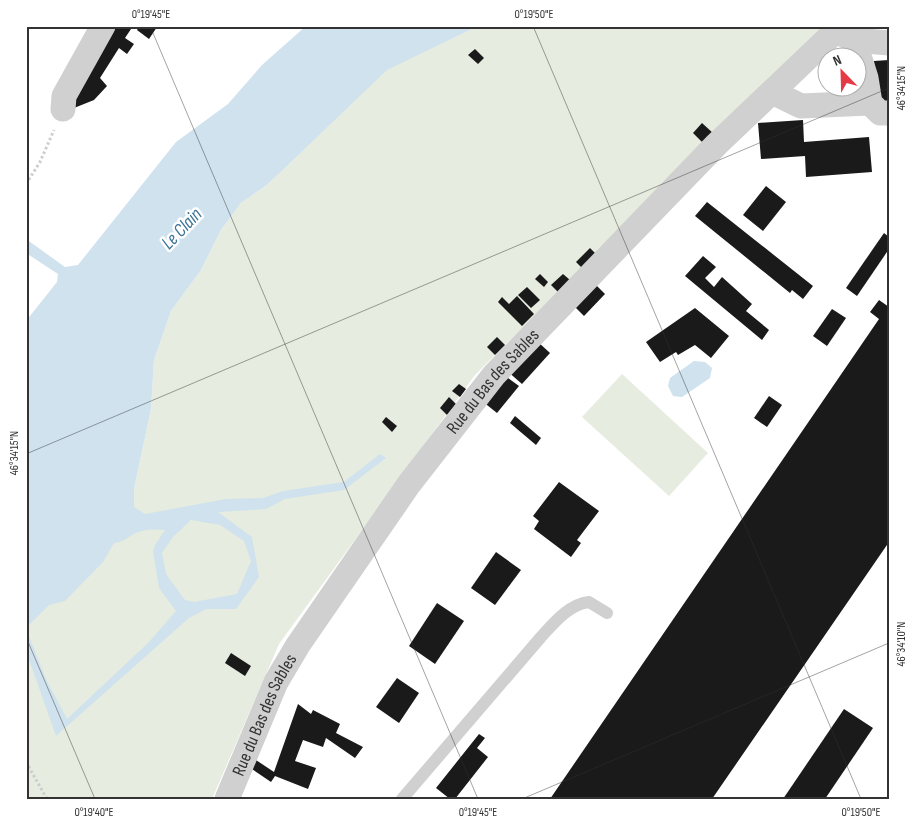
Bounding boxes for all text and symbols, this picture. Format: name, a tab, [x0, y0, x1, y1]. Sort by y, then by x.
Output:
text: 0°19'45"E	[132, 7, 170, 22]
text: 0°19'50"E	[515, 7, 554, 22]
north arrow	[818, 48, 868, 98]
text: N	[830, 51, 844, 70]
text: 46°34'15"N	[894, 66, 909, 110]
water label: Le Clain	[157, 203, 207, 255]
street label: Rue du Bas des Sables	[442, 324, 543, 438]
text: 46°34'15"N	[7, 431, 22, 475]
text: 46°34'10"N	[894, 622, 909, 666]
street label: Rue du Bas des Sables	[227, 650, 301, 779]
text: 0°19'40"E	[74, 805, 114, 820]
text: 0°19'45"E	[459, 805, 497, 820]
text: 0°19'50"E	[842, 805, 881, 820]

